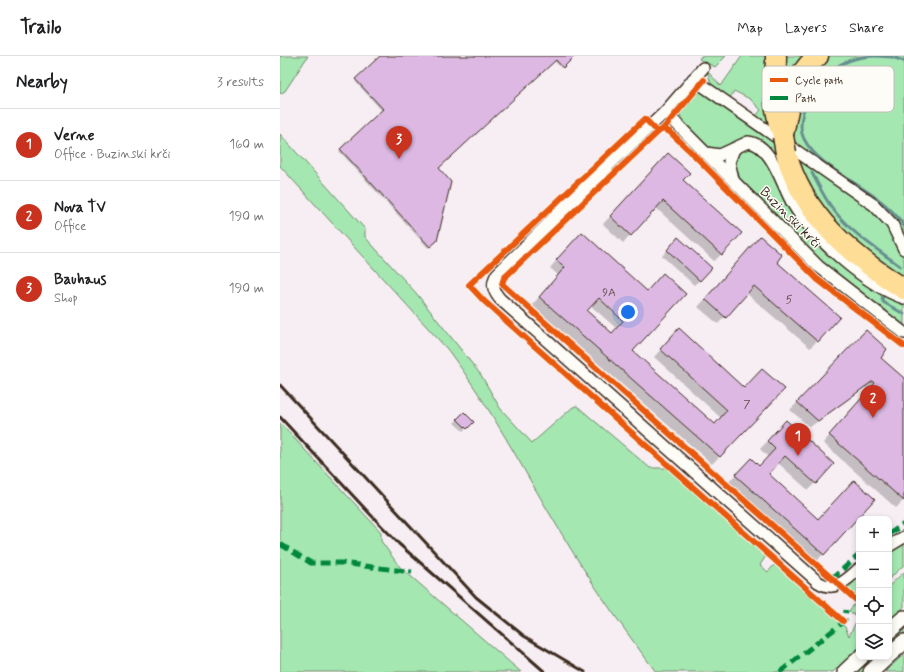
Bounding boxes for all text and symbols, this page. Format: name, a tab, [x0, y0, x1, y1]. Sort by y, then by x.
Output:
text: Trailo	[20, 15, 62, 40]
text: Map	[737, 19, 763, 37]
text: Layers	[785, 19, 827, 37]
text: Share	[849, 19, 884, 37]
legend	[762, 66, 894, 112]
text: Nearby	[16, 71, 68, 93]
text: 3 results	[217, 74, 264, 91]
text: Cycle path	[795, 74, 843, 88]
text: Path	[795, 92, 816, 106]
text: Verne	[54, 126, 95, 146]
pin: 3	[386, 126, 412, 159]
text: 1	[26, 136, 32, 153]
text: 160 m	[229, 136, 264, 153]
text: Office · Buzinski krči	[54, 146, 171, 163]
street label: Buzinski krči	[756, 183, 825, 252]
text: Nova TV	[54, 198, 106, 218]
text: 2	[26, 208, 32, 225]
text: 190 m	[229, 208, 264, 225]
text: Office	[54, 218, 86, 235]
text: Bauhaus	[54, 270, 107, 290]
text: 3	[26, 280, 32, 297]
text: 190 m	[229, 280, 264, 297]
house number: 9A	[602, 285, 616, 301]
text: Shop	[54, 290, 78, 307]
house number: 5	[785, 292, 793, 308]
your location	[618, 302, 638, 322]
pin: 2	[860, 385, 886, 418]
house number: 7	[743, 397, 751, 413]
pin: 1	[785, 423, 811, 456]
map controls	[856, 516, 892, 660]
button: +	[856, 516, 892, 552]
button: −	[856, 552, 892, 588]
button: locate	[856, 588, 892, 624]
button: layers	[856, 624, 892, 660]

